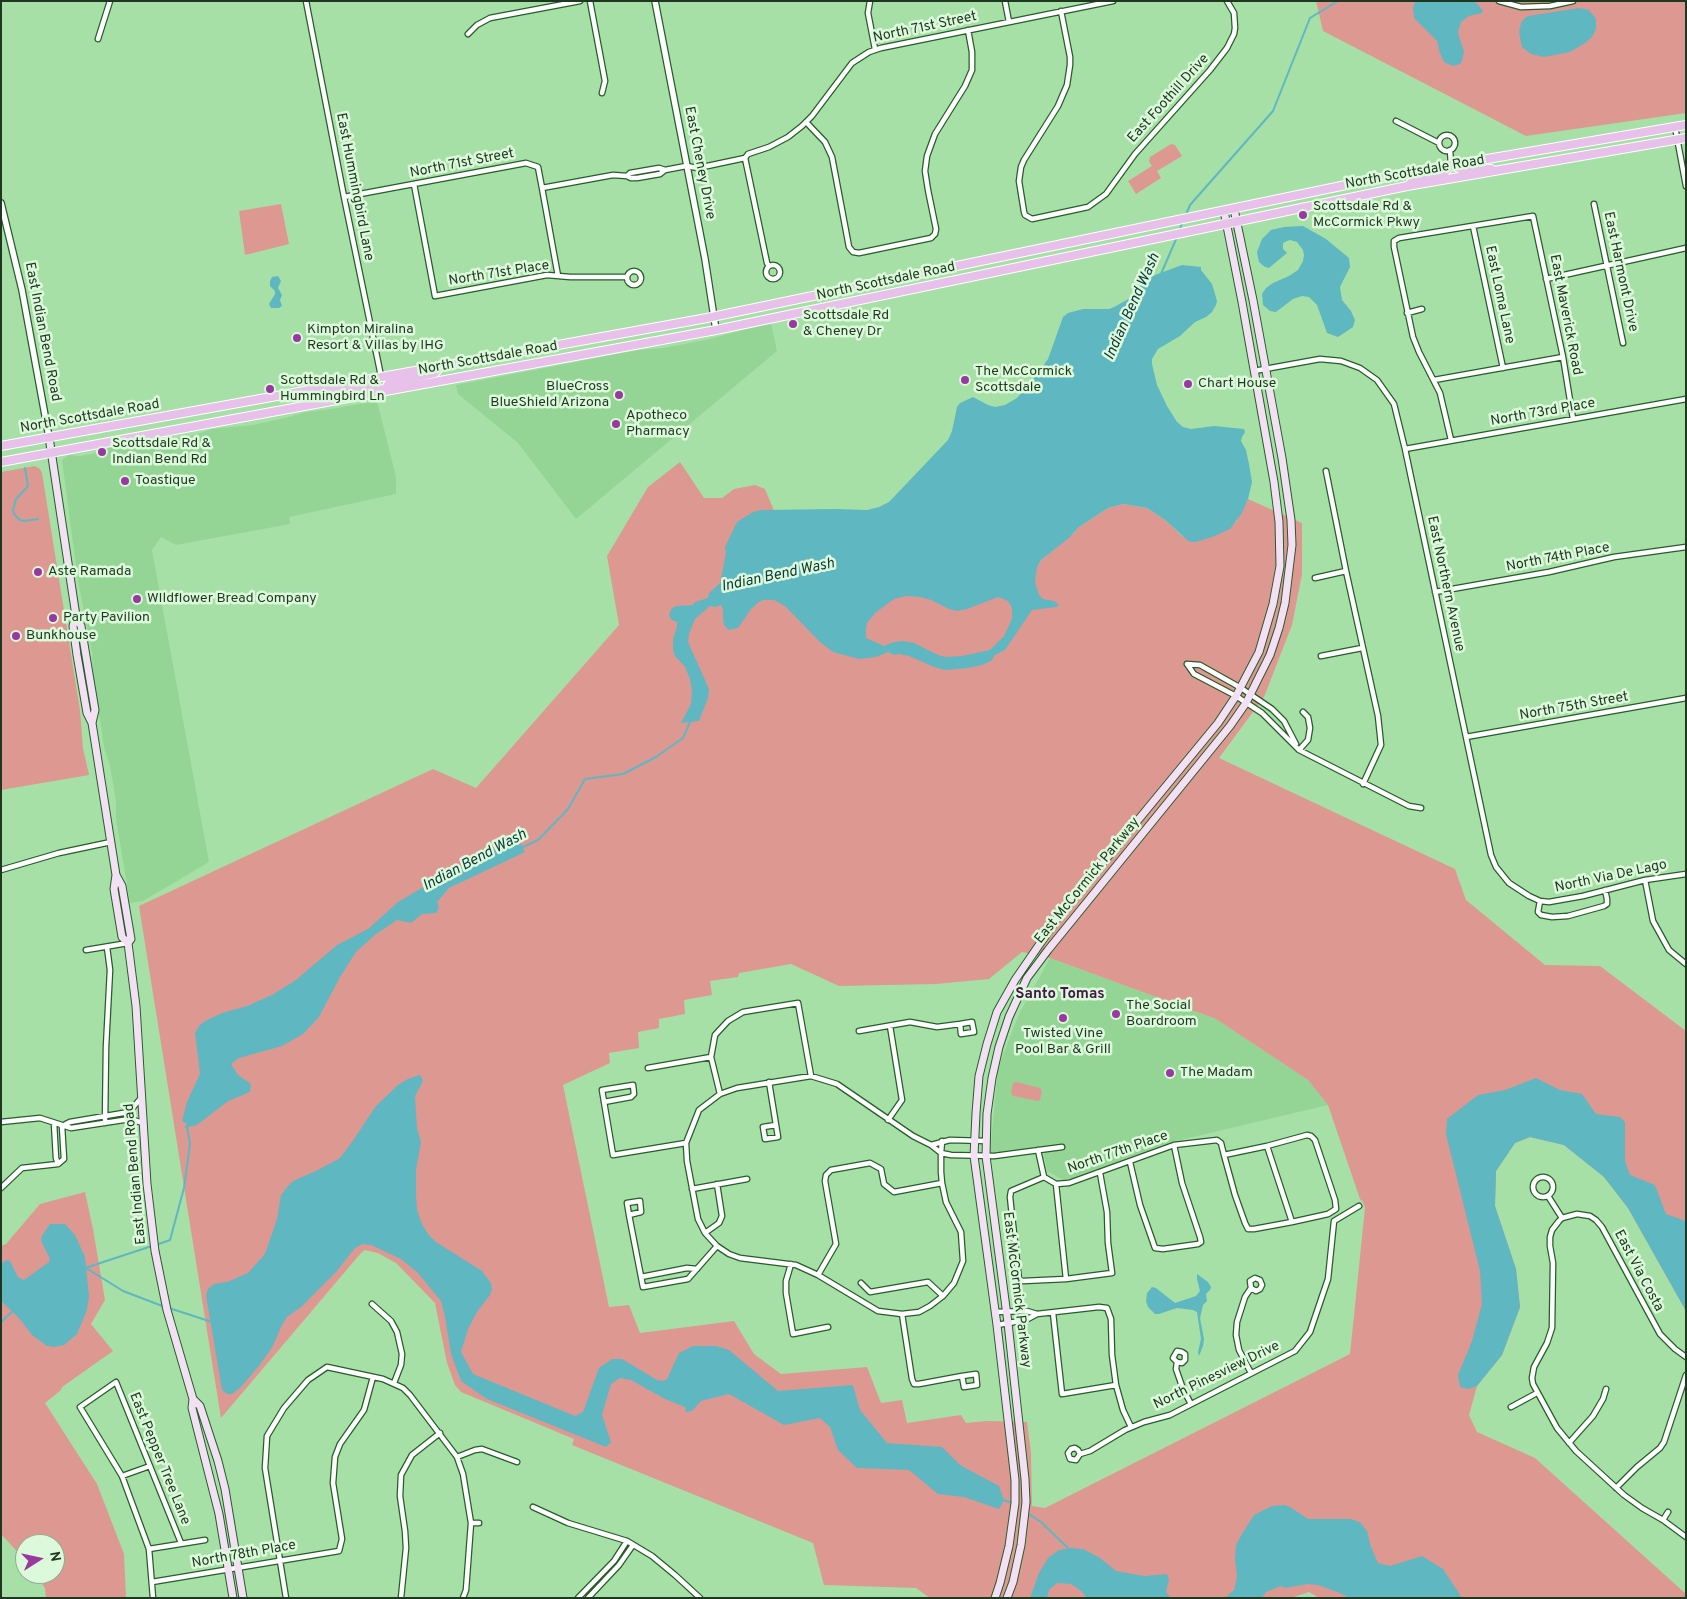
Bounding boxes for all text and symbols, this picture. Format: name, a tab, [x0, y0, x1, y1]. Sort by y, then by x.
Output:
street label: North 71st Street	[872, 9, 978, 47]
street label: East Foothill Drive	[1125, 51, 1213, 147]
street label: East Cheney Drive	[680, 105, 718, 221]
street label: East Hummingbird Lane	[331, 111, 377, 263]
street label: North 71st Street	[409, 146, 515, 182]
street label: North Scottsdale Road	[1344, 152, 1486, 194]
place label: Scottsdale Rd & McCormick Pkwy	[1313, 199, 1420, 232]
marker: Scottsdale Rd & McCormick Pkwy	[1297, 209, 1309, 221]
street label: East Harmont Drive	[1599, 210, 1641, 334]
street label: East Loma Lane	[1480, 244, 1518, 346]
water label: Indian Bend Wash	[1101, 251, 1165, 363]
street label: East Maverick Road	[1545, 253, 1585, 377]
street label: North 71st Place	[447, 258, 551, 290]
street label: North Scottsdale Road	[815, 259, 957, 305]
street label: East Indian Bend Road	[20, 261, 64, 403]
place label: Scottsdale Rd & Cheney Dr	[803, 308, 889, 341]
marker: Scottsdale Rd & Cheney Dr	[787, 318, 799, 330]
place label: Kimpton Miralina Resort & Villas by IHG	[307, 322, 444, 354]
marker: Kimpton Miralina Resort & Villas by IHG	[291, 332, 303, 344]
street label: North Scottsdale Road	[417, 338, 559, 380]
place label: The McCormick Scottsdale	[975, 364, 1072, 397]
place label: Scottsdale Rd & Hummingbird Ln	[280, 373, 385, 406]
marker: The McCormick Scottsdale	[959, 374, 971, 386]
place label: Chart House	[1198, 376, 1276, 392]
marker: Chart House	[1182, 378, 1194, 390]
place label: BlueCross BlueShield Arizona	[490, 379, 609, 412]
marker: Scottsdale Rd & Hummingbird Ln	[264, 383, 276, 395]
marker: BlueCross BlueShield Arizona	[613, 389, 625, 401]
street label: North Scottsdale Road	[19, 396, 161, 438]
street label: North 73rd Place	[1489, 396, 1597, 430]
place label: Apotheco Pharmacy	[626, 408, 690, 441]
marker: Apotheco Pharmacy	[610, 418, 622, 430]
place label: Scottsdale Rd & Indian Bend Rd	[112, 436, 211, 468]
marker: Scottsdale Rd & Indian Bend Rd	[96, 446, 108, 458]
place label: Toastique	[135, 473, 195, 489]
marker: Toastique	[119, 475, 131, 487]
street label: East Northern Avenue	[1422, 515, 1468, 653]
street label: North 74th Place	[1505, 540, 1611, 576]
water label: Indian Bend Wash	[720, 555, 836, 597]
place label: Aste Ramada	[48, 564, 131, 580]
marker: Aste Ramada	[32, 566, 44, 578]
place label: WIldflower Bread Company	[147, 591, 317, 607]
marker: WIldflower Bread Company	[131, 593, 143, 605]
place label: Party Pavilion	[63, 610, 150, 626]
marker: Party Pavilion	[47, 612, 59, 624]
place label: Bunkhouse	[26, 628, 96, 644]
marker: Bunkhouse	[10, 630, 22, 642]
street label: North 75th Street	[1518, 689, 1630, 725]
street label: East McCormick Parkway	[1032, 815, 1144, 947]
water label: Indian Bend Wash	[420, 826, 530, 896]
street label: North Via De Lago	[1553, 857, 1669, 897]
district label: Santo Tomas	[1015, 986, 1105, 1004]
place label: The Social Boardroom	[1126, 998, 1197, 1030]
marker: The Social Boardroom	[1110, 1008, 1122, 1020]
marker: Twisted Vine Pool Bar & Grill	[1057, 1012, 1069, 1024]
place label: Twisted Vine Pool Bar & Grill	[1015, 1026, 1111, 1058]
place label: The Madam	[1180, 1065, 1253, 1081]
marker: The Madam	[1164, 1067, 1176, 1079]
street label: East Indian Bend Road	[121, 1103, 151, 1245]
street label: North 77th Place	[1066, 1128, 1170, 1178]
street label: East McCormick Parkway	[998, 1211, 1034, 1369]
street label: East Via Costa	[1610, 1227, 1666, 1315]
street label: North Pinesview Drive	[1151, 1338, 1283, 1414]
street label: East Pepper Tree Lane	[125, 1390, 193, 1528]
north arrow	[15, 1534, 65, 1584]
street label: North 78th Place	[191, 1538, 297, 1572]
text: N	[45, 1550, 64, 1563]

